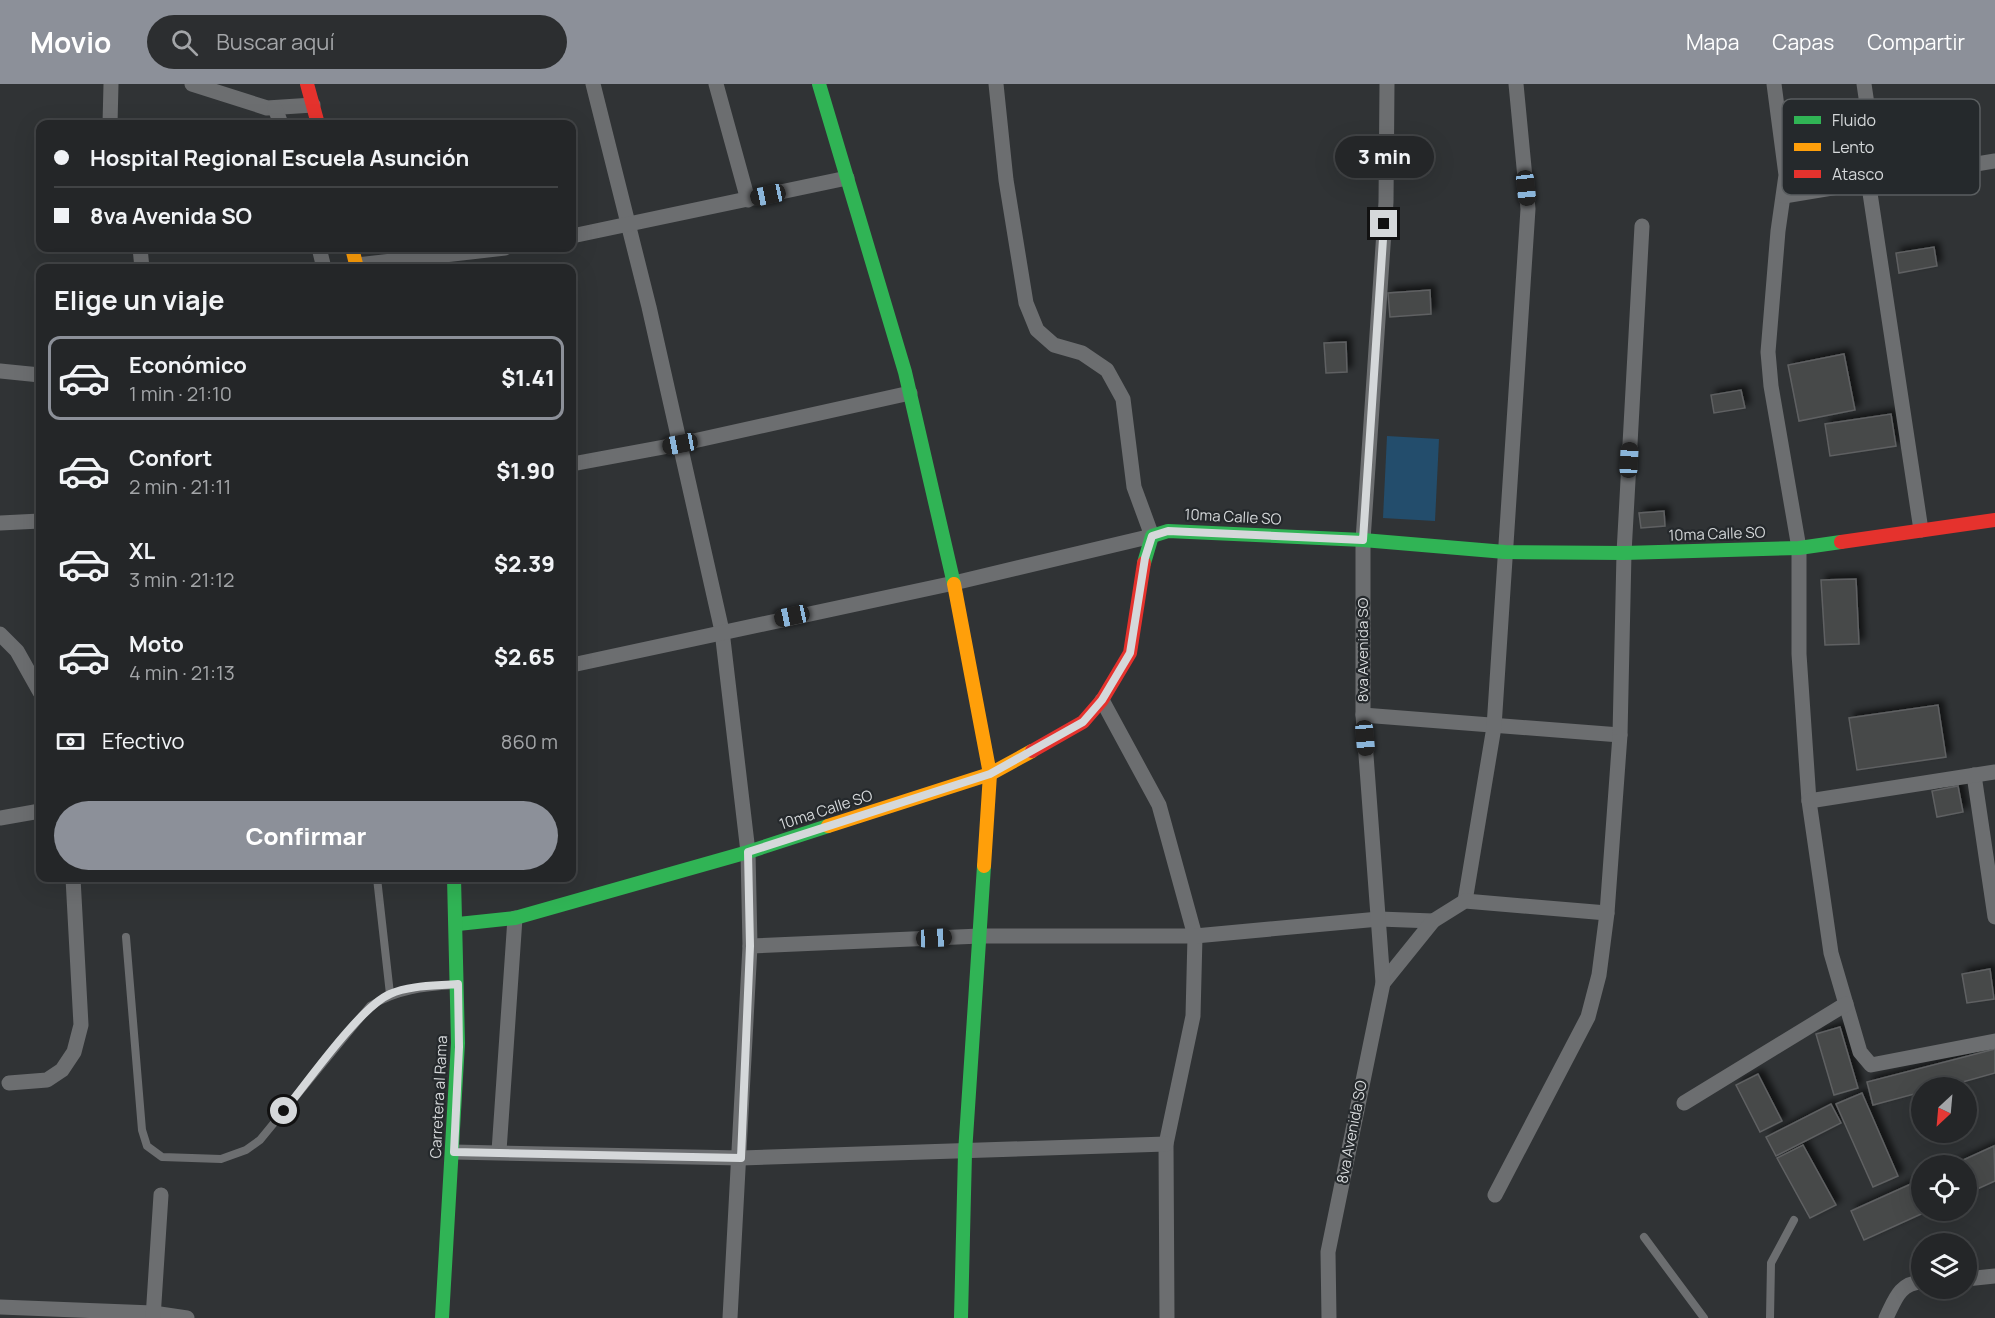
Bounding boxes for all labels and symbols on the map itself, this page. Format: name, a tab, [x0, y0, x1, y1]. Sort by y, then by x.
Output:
legend	[1782, 99, 1980, 195]
text: Fluido	[1832, 109, 1876, 131]
text: Lento	[1832, 136, 1874, 158]
callout: 3 min	[1334, 137, 1434, 179]
text: Atasco	[1832, 163, 1884, 185]
car	[1515, 169, 1537, 207]
car	[749, 182, 787, 208]
route end	[1370, 210, 1397, 237]
car	[661, 432, 699, 456]
car	[1619, 442, 1639, 478]
street label: 10ma Calle SO	[1184, 503, 1282, 530]
street label: 10ma Calle SO	[1668, 521, 1766, 546]
street label: 8va Avenida SO	[1352, 598, 1373, 702]
car	[773, 603, 811, 629]
car	[1354, 719, 1376, 757]
street label: 10ma Calle SO	[776, 785, 875, 834]
car	[916, 928, 952, 948]
street label: Carretera al Rama	[425, 1035, 452, 1159]
north arrow	[1911, 1077, 1977, 1143]
street label: 8va Avenida SO	[1331, 1078, 1372, 1185]
route start	[270, 1097, 297, 1124]

